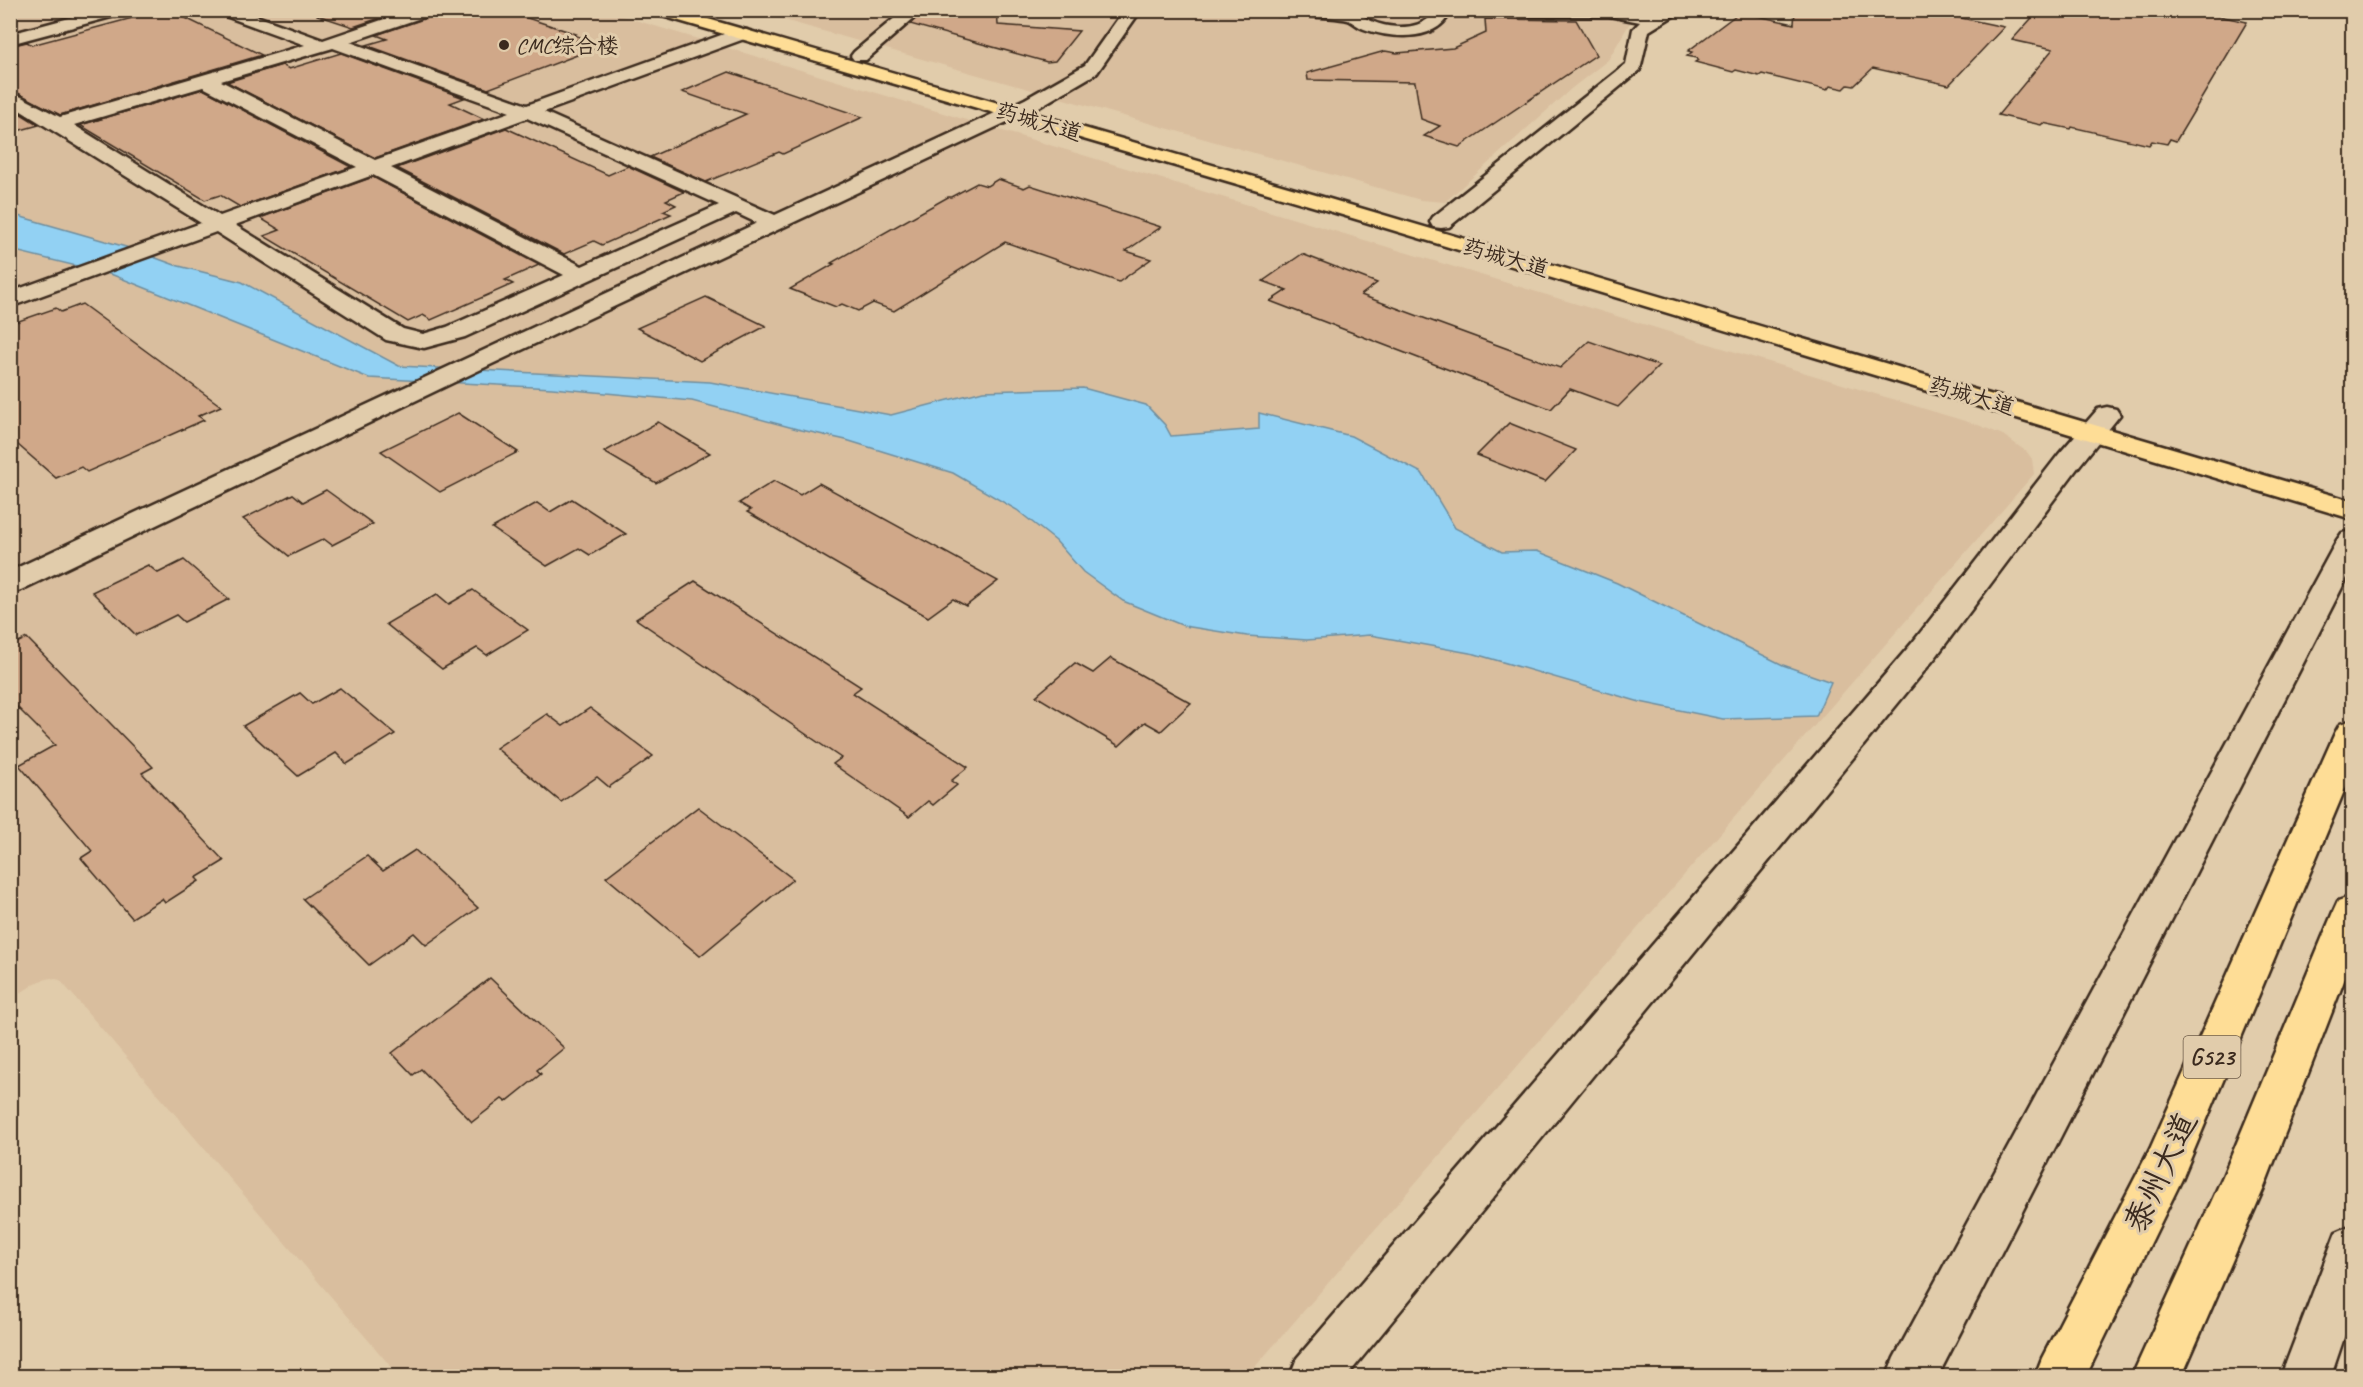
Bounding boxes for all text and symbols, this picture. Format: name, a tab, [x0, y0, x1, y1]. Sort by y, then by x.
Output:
place label: CMC综合楼	[516, 32, 619, 60]
marker: CMC综合楼	[497, 38, 511, 52]
street label: 药城大道	[993, 96, 1085, 148]
street label: 药城大道	[1460, 232, 1552, 284]
street label: 药城大道	[1926, 370, 2018, 422]
road number: G523	[2184, 1036, 2240, 1078]
street label: 泰州大道	[2115, 1106, 2206, 1239]

